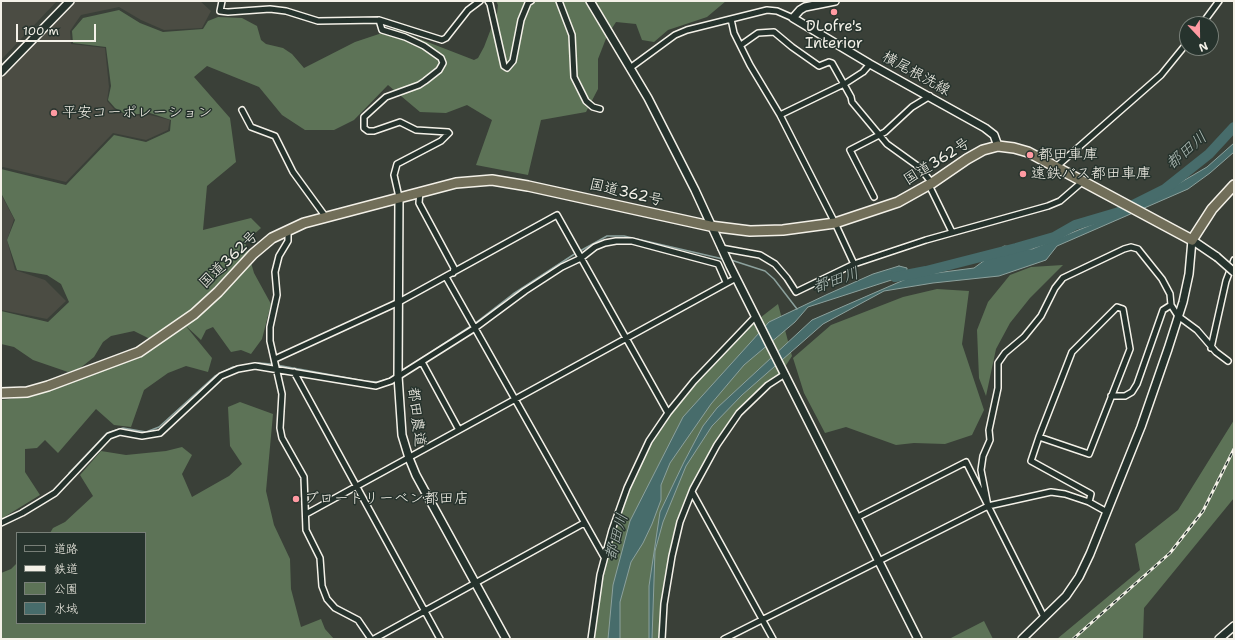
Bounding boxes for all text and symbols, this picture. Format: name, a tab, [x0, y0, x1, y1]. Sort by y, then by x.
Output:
marker: DLofre's Interior	[829, 7, 839, 17]
scale bar	[18, 16, 98, 42]
north arrow	[1179, 16, 1219, 56]
place label: DLofre's Interior	[805, 18, 863, 53]
text: 100 m	[23, 23, 59, 39]
text: N	[1196, 38, 1210, 55]
street label: 横尾根洗線	[879, 48, 953, 100]
place label: 平安コーポレーション	[62, 104, 213, 122]
marker: 平安コーポレーション	[49, 108, 59, 118]
water label: 都田川	[1163, 128, 1211, 174]
street label: 国道362号	[900, 134, 974, 190]
place label: 都田車庫	[1038, 146, 1098, 164]
marker: 都田車庫	[1025, 150, 1035, 160]
place label: 遠鉄バス都田車庫	[1031, 165, 1151, 183]
marker: 遠鉄バス都田車庫	[1018, 169, 1028, 179]
street label: 国道362号	[587, 176, 665, 210]
street label: 国道362号	[196, 227, 262, 293]
water label: 都田川	[810, 264, 862, 298]
street label: 都田農道	[403, 386, 429, 448]
place label: ブロートリーベン都田店	[304, 490, 469, 508]
marker: ブロートリーベン都田店	[291, 494, 301, 504]
water label: 都田川	[601, 511, 633, 563]
legend	[16, 532, 146, 624]
text: 道路	[54, 541, 78, 557]
text: 鉄道	[54, 561, 78, 577]
text: 公園	[54, 581, 78, 597]
text: 水域	[54, 601, 78, 617]

